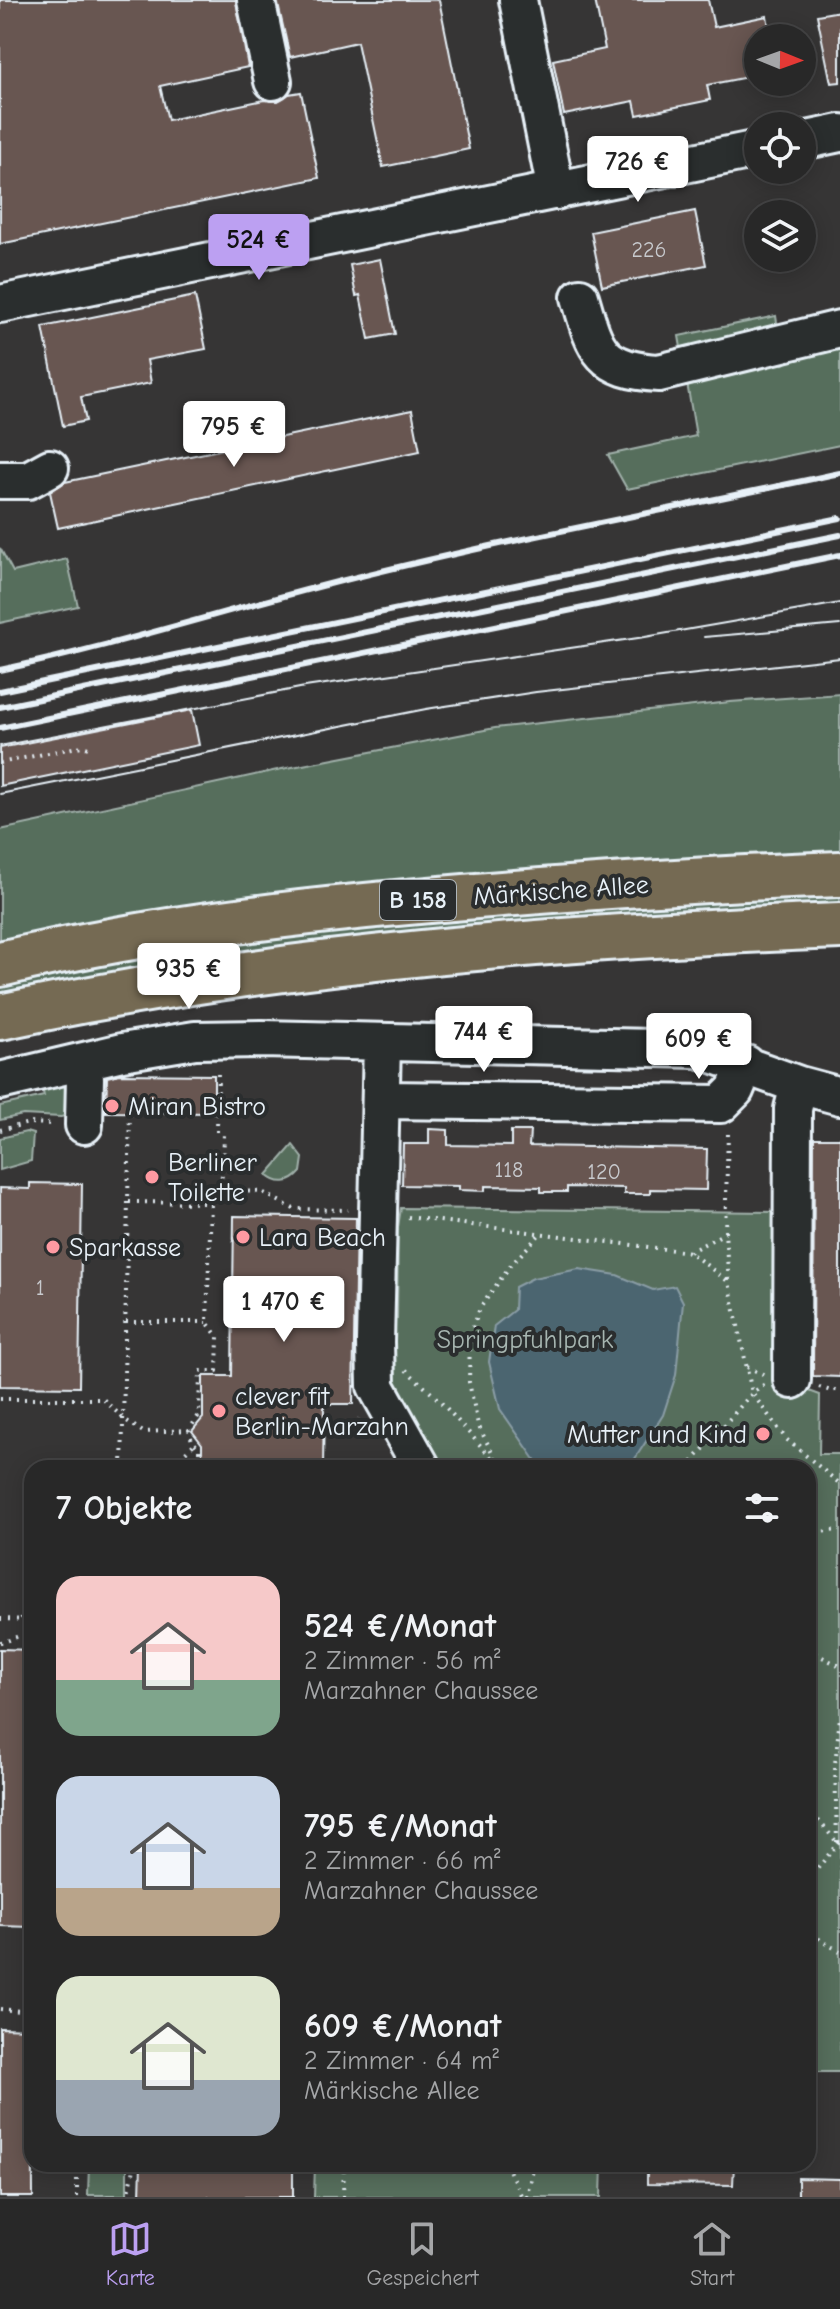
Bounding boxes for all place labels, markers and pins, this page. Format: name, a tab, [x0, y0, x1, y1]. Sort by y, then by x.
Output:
pin: 726 €	[582, 136, 694, 204]
pin: 524 €	[203, 214, 315, 282]
pin: 795 €	[178, 401, 290, 469]
pin: 935 €	[133, 943, 245, 1011]
pin: 744 €	[428, 1006, 540, 1074]
pin: 609 €	[643, 1013, 755, 1081]
place label: Miran Bistro	[128, 1092, 266, 1122]
marker: Miran Bistro	[103, 1097, 121, 1115]
place label: Berliner Toilette	[168, 1148, 257, 1208]
marker: Berliner Toilette	[143, 1168, 161, 1186]
place label: Lara Beach	[259, 1223, 386, 1253]
marker: Lara Beach	[234, 1228, 252, 1246]
place label: Sparkasse	[69, 1233, 181, 1263]
marker: Sparkasse	[44, 1238, 62, 1256]
pin: 1 470 €	[210, 1276, 358, 1344]
place label: clever fit Berlin-Marzahn	[235, 1382, 409, 1442]
marker: clever fit Berlin-Marzahn	[210, 1402, 228, 1420]
place label: Mutter und Kind	[567, 1420, 747, 1450]
marker: Mutter und Kind	[754, 1425, 772, 1443]

